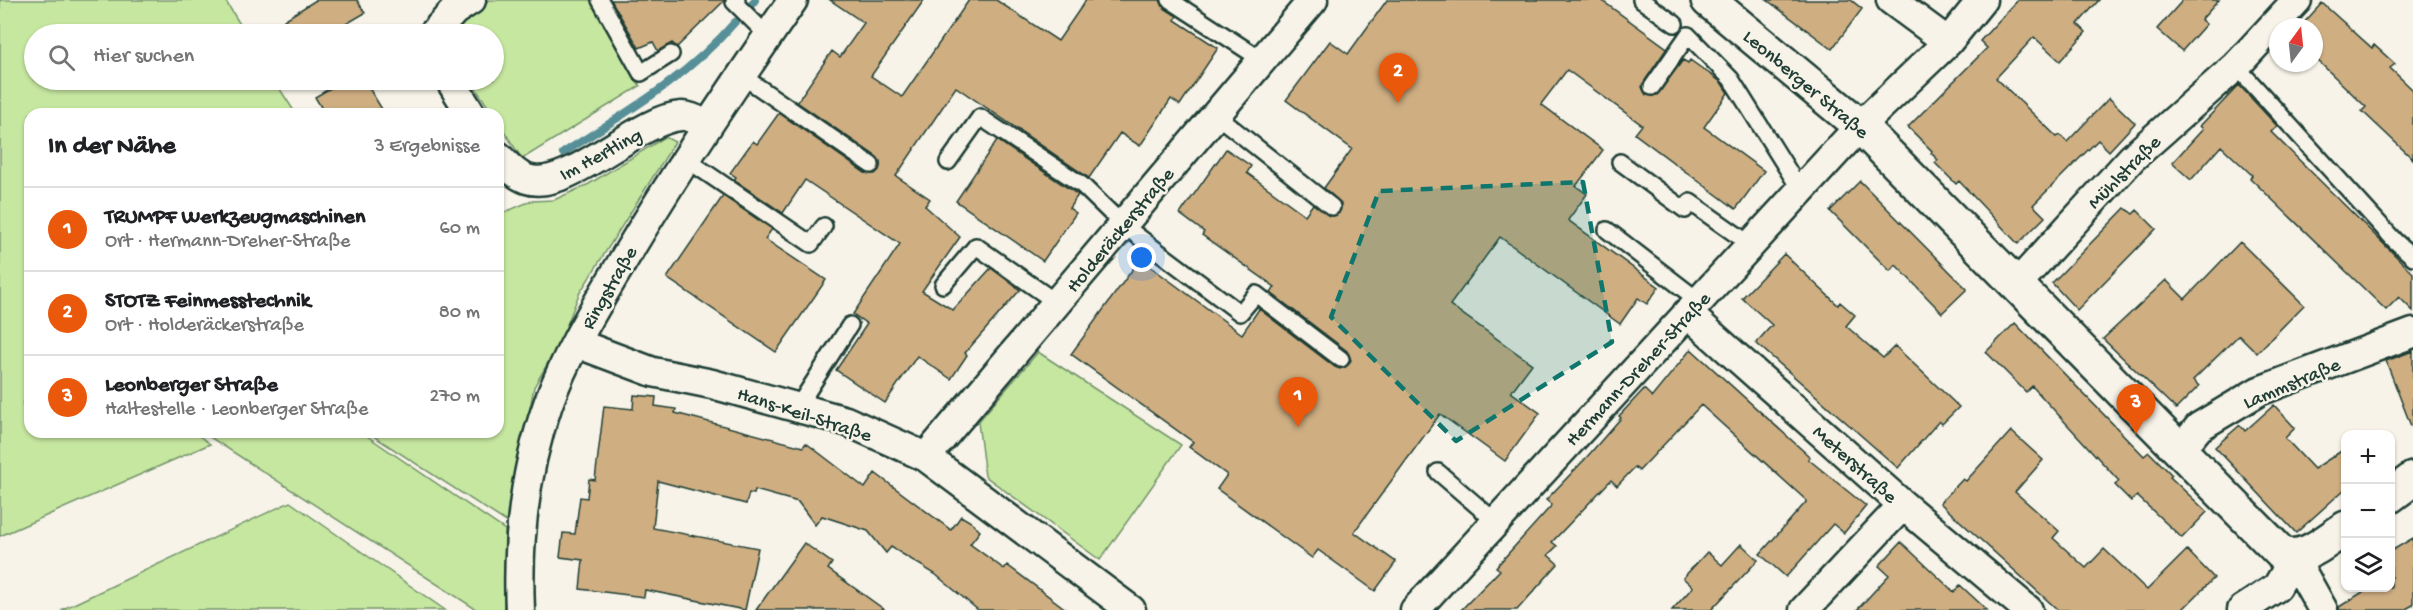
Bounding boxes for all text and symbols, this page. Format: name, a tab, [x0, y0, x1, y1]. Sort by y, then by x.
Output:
north arrow	[2269, 18, 2323, 72]
search box	[24, 24, 504, 90]
street label: Leonberger Straße	[1737, 26, 1873, 145]
icon: search	[45, 41, 78, 74]
text: Hier suchen	[93, 44, 194, 70]
pin: 2	[1378, 54, 1418, 103]
street label: Im Hertling	[556, 125, 647, 187]
street label: Mühlstraße	[2084, 131, 2168, 215]
text: In der Nähe	[48, 132, 176, 163]
text: 3 Ergebnisse	[374, 136, 480, 159]
street label: Holderäckerstraße	[1063, 164, 1181, 298]
text: TRUMPF Werkzeugmaschinen	[105, 205, 365, 231]
text: 1	[63, 218, 72, 241]
text: 60 m	[440, 218, 480, 241]
text: Ort · Hermann-Dreher-Straße	[105, 231, 350, 254]
street label: Ringstraße	[578, 243, 644, 334]
your location	[1127, 243, 1156, 272]
street label: Hermann-Dreher-Straße	[1562, 288, 1717, 452]
text: STOTZ Feinmesstechnik	[105, 289, 311, 315]
text: 2	[63, 302, 72, 325]
text: 80 m	[439, 302, 480, 325]
text: Ort · Holderäckerstraße	[105, 315, 304, 338]
street label: Lammstraße	[2240, 354, 2345, 416]
text: Leonberger Straße	[105, 373, 278, 399]
pin: 1	[1278, 378, 1318, 427]
street label: Hans-Keil-Straße	[734, 384, 875, 449]
pin: 3	[2116, 384, 2156, 434]
text: 3	[62, 386, 73, 409]
text: 270 m	[430, 386, 480, 409]
text: Haltestelle · Leonberger Straße	[105, 399, 368, 422]
street label: Meterstraße	[1807, 422, 1901, 510]
map controls	[2341, 430, 2395, 592]
button: +	[2341, 430, 2395, 484]
button: −	[2341, 484, 2395, 538]
button: layers	[2341, 538, 2395, 592]

